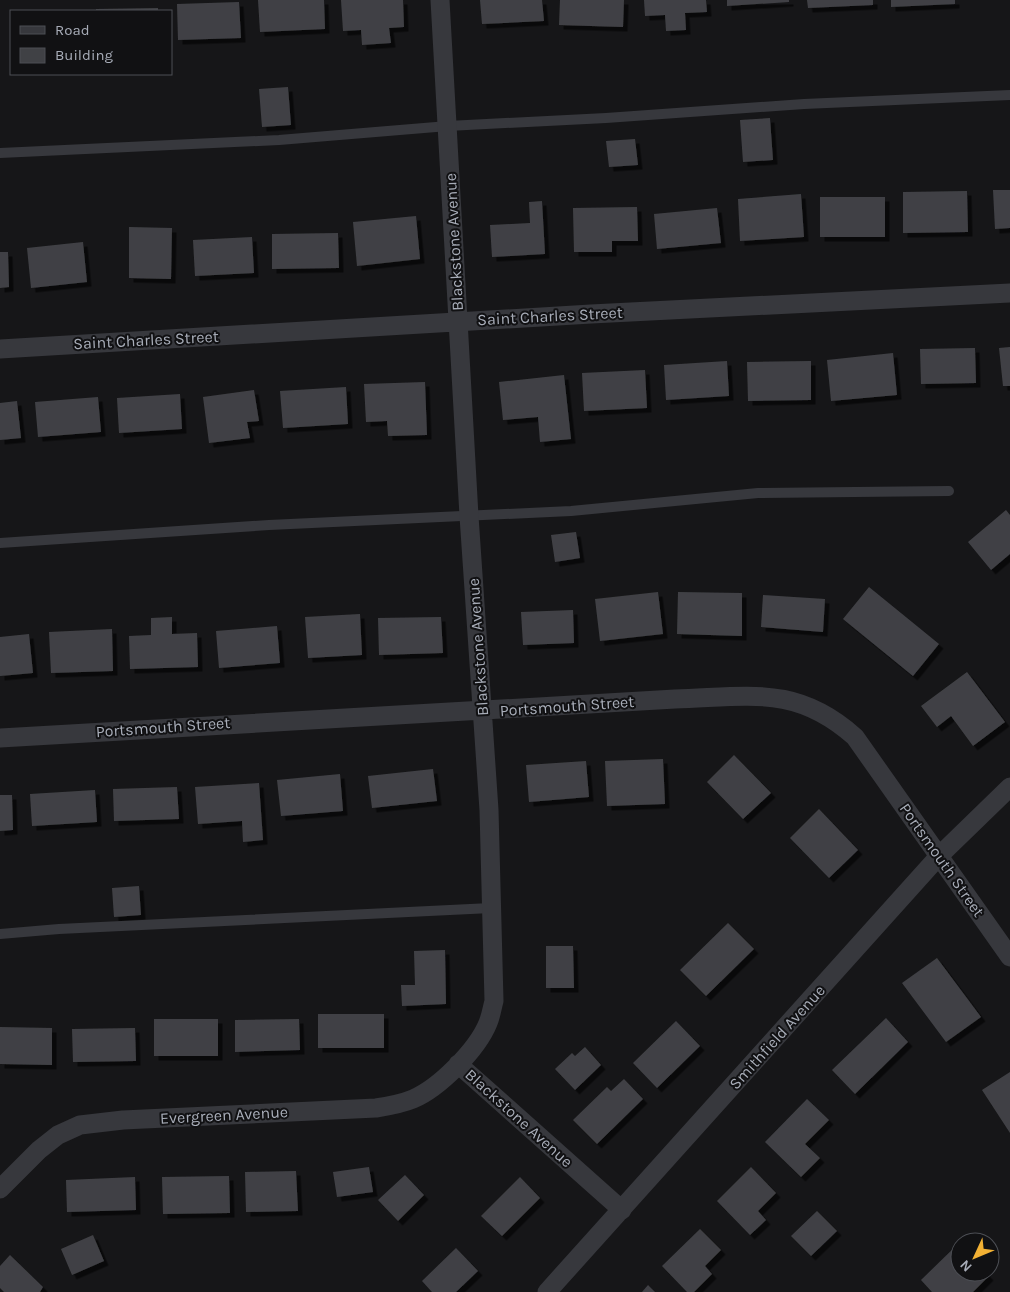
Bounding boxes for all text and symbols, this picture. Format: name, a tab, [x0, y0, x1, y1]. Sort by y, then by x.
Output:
legend	[10, 10, 172, 75]
text: Road	[55, 21, 90, 39]
text: Building	[55, 46, 113, 64]
street label: Blackstone Avenue	[441, 173, 467, 311]
street label: Saint Charles Street	[477, 303, 623, 329]
street label: Saint Charles Street	[73, 327, 219, 353]
street label: Blackstone Avenue	[464, 578, 492, 716]
street label: Portsmouth Street	[499, 692, 635, 720]
street label: Portsmouth Street	[95, 713, 231, 741]
street label: Portsmouth Street	[896, 799, 988, 921]
street label: Smithfield Avenue	[725, 981, 829, 1093]
street label: Blackstone Avenue	[461, 1065, 577, 1171]
street label: Evergreen Avenue	[160, 1102, 288, 1128]
north arrow	[950, 1232, 1000, 1282]
text: N	[956, 1256, 976, 1275]

